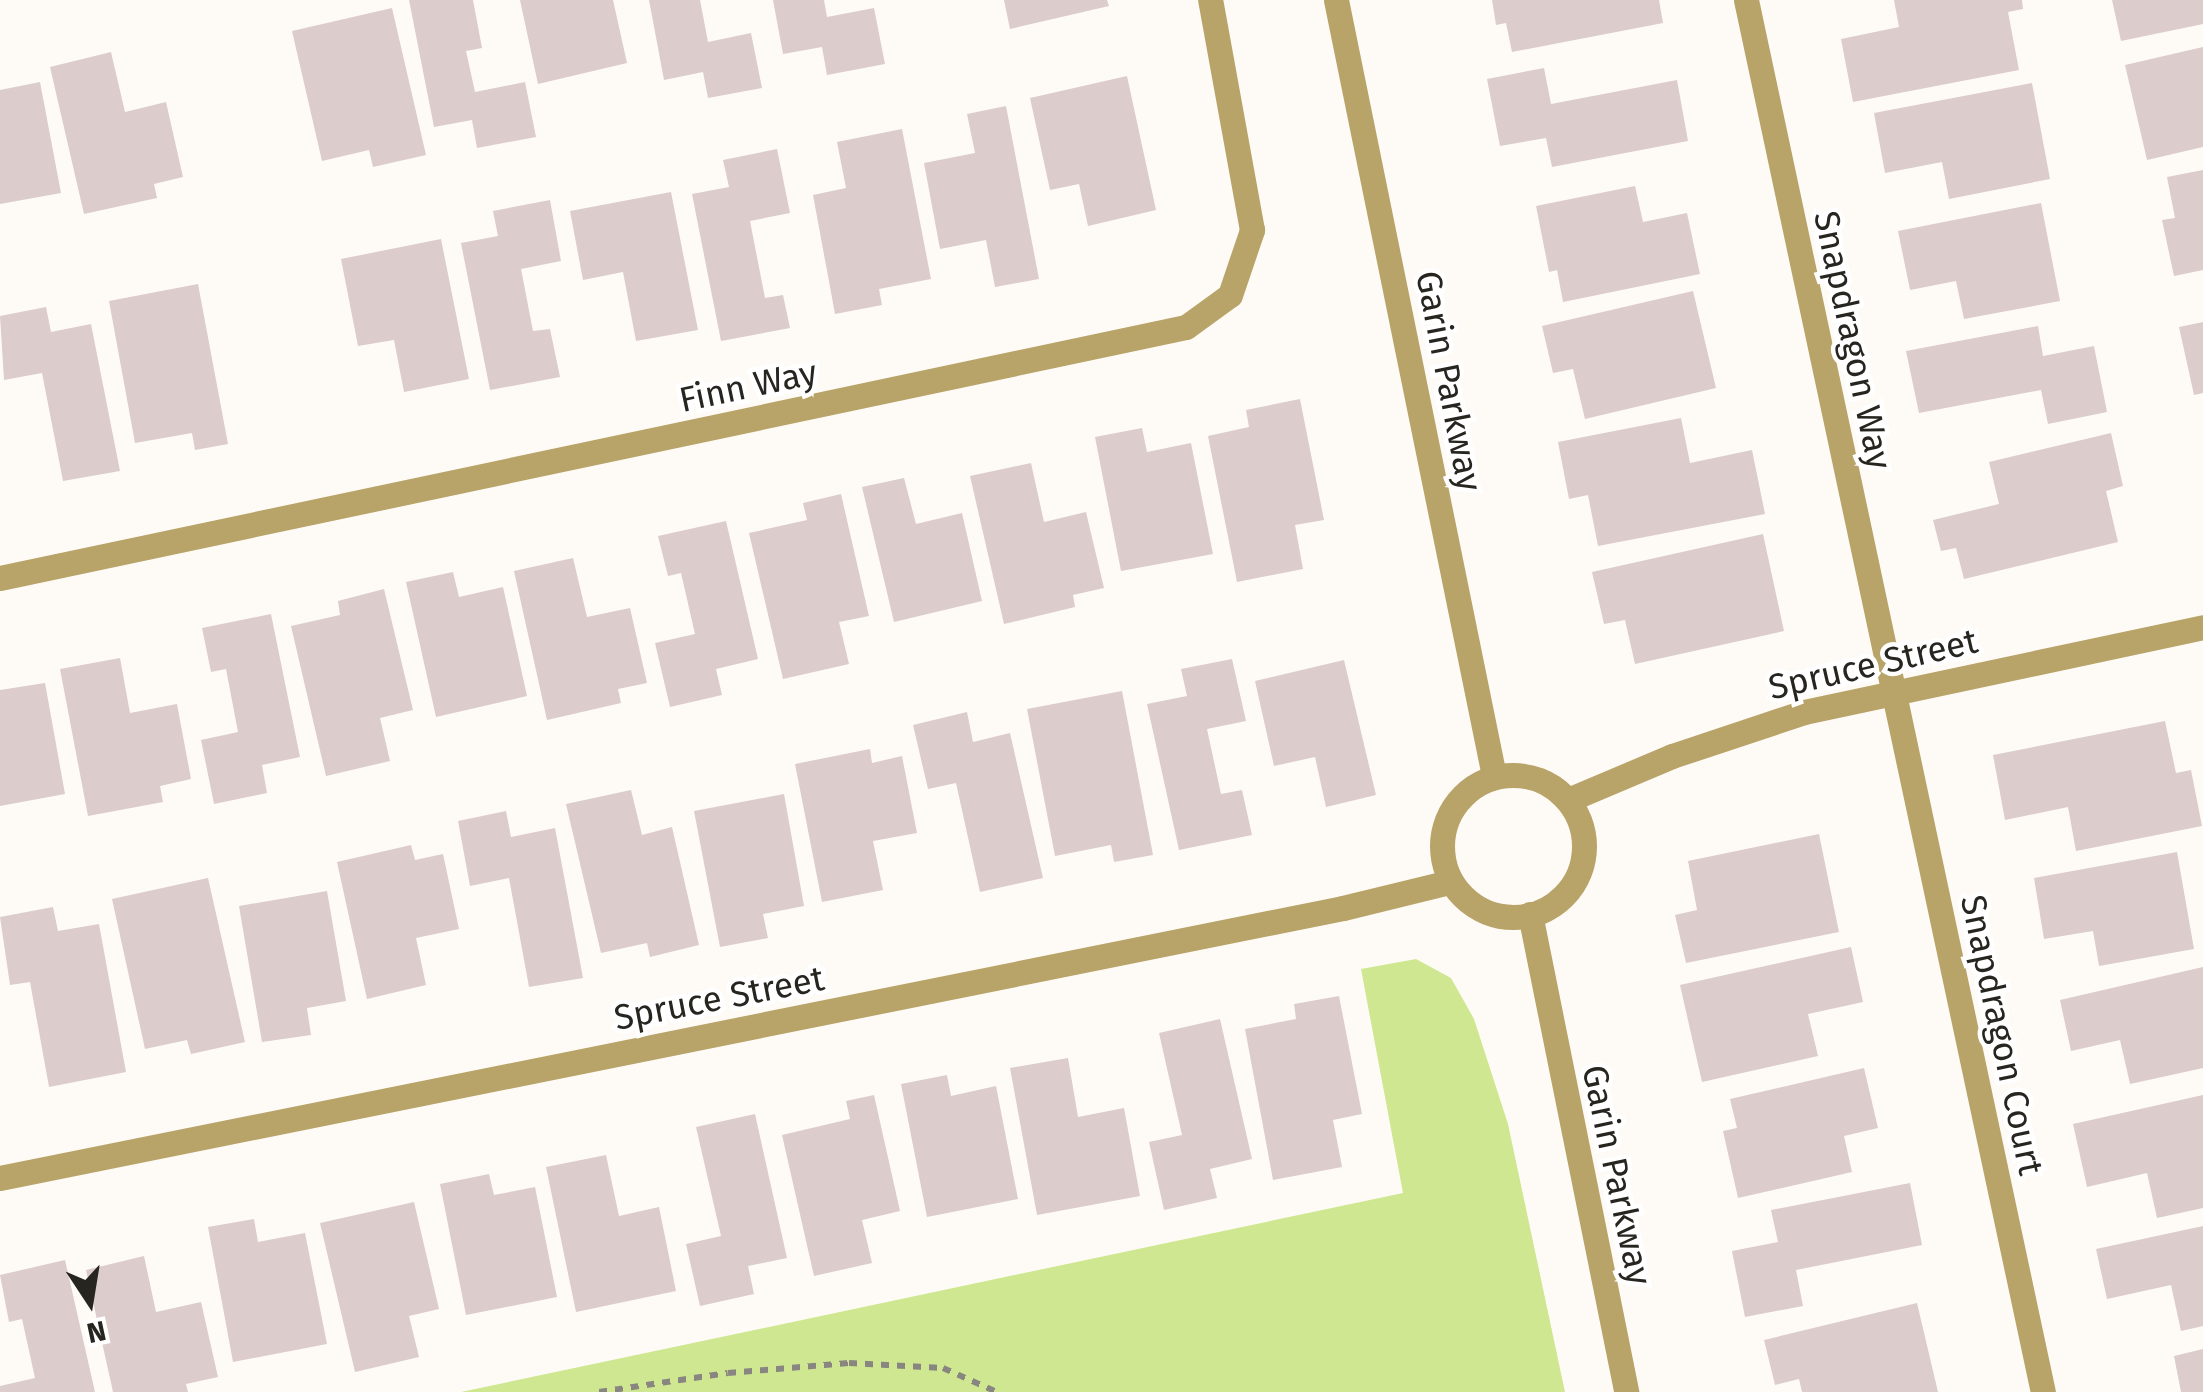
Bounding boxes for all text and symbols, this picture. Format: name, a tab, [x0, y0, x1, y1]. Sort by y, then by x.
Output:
street label: Snapdragon Way	[1805, 207, 1901, 473]
street label: Garin Parkway	[1407, 267, 1491, 495]
street label: Finn Way	[675, 351, 821, 421]
street label: Spruce Street	[1764, 620, 1982, 708]
street label: Snapdragon Court	[1952, 891, 2052, 1179]
street label: Spruce Street	[610, 957, 828, 1039]
street label: Garin Parkway	[1573, 1061, 1661, 1289]
north arrow	[40, 1252, 140, 1352]
text: N	[84, 1314, 109, 1350]

